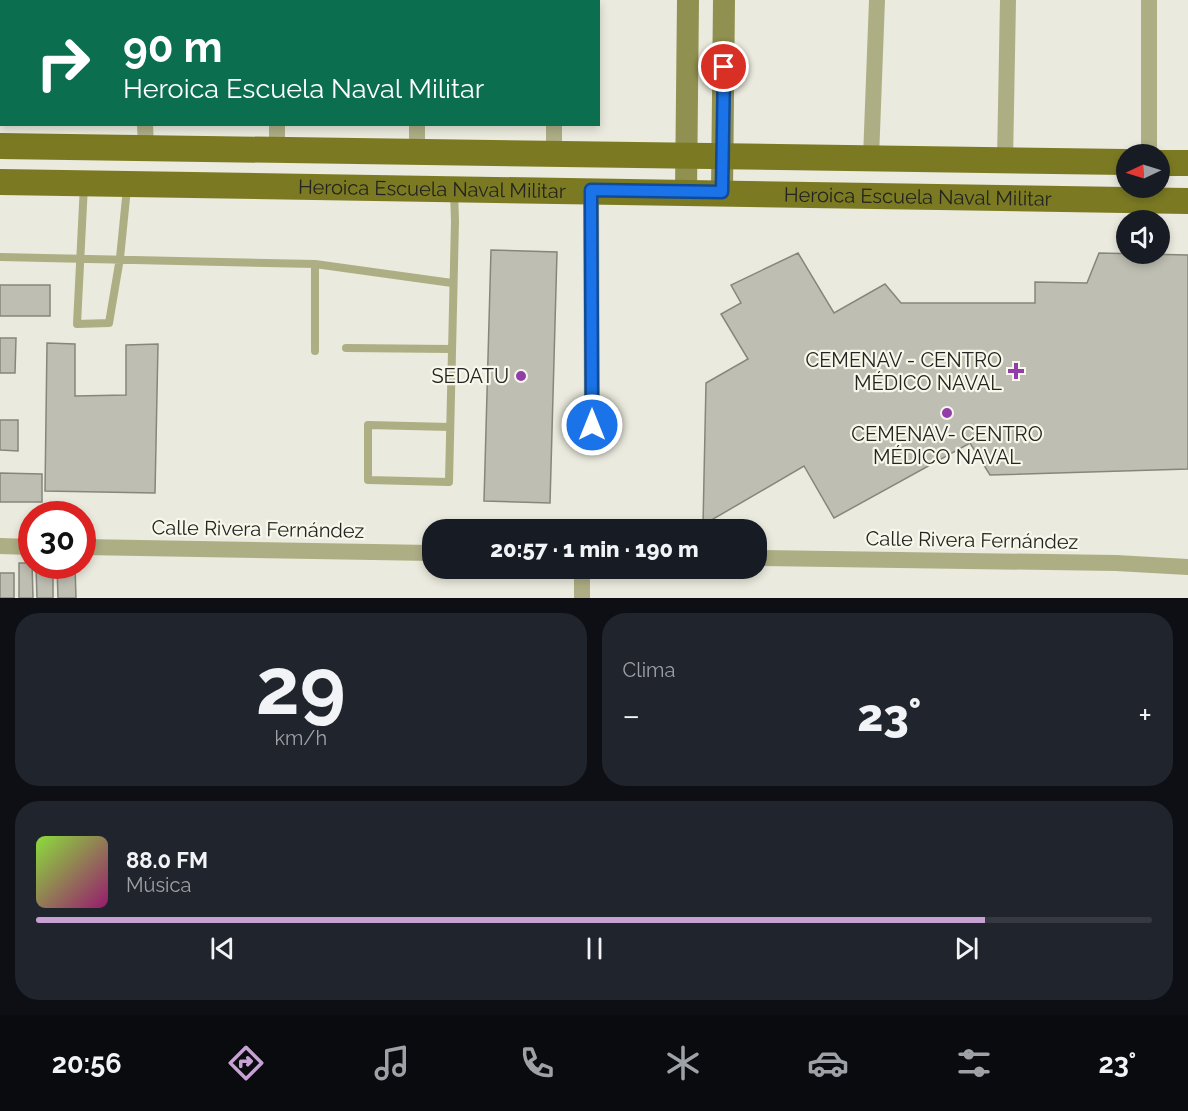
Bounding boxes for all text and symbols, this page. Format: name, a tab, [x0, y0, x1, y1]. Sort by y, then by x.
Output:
text: 90 m	[123, 23, 223, 72]
icon: right	[24, 24, 102, 102]
pin	[698, 41, 749, 92]
icon: arrive	[707, 50, 740, 83]
text: Heroica Escuela Naval Militar	[123, 73, 484, 104]
north arrow	[1116, 144, 1170, 198]
map controls	[1116, 144, 1170, 264]
street label: Heroica Escuela Naval Militar	[298, 175, 566, 203]
street label: Heroica Escuela Naval Militar	[784, 183, 1052, 211]
button: sound	[1116, 210, 1170, 264]
place label: CEMENAV - CENTRO MÉDICO NAVAL	[805, 348, 1002, 395]
marker: CEMENAV - CENTRO MÉDICO NAVAL	[1007, 362, 1025, 380]
place label: SEDATU	[431, 364, 509, 388]
marker: SEDATU	[514, 369, 528, 383]
position arrow	[560, 393, 624, 457]
marker: CEMENAV- CENTRO MÉDICO NAVAL	[940, 406, 954, 420]
place label: CEMENAV- CENTRO MÉDICO NAVAL	[851, 422, 1043, 469]
speed limit sign: 30	[18, 501, 96, 579]
street label: Calle Rivera Fernández	[151, 515, 365, 543]
street label: Calle Rivera Fernández	[865, 526, 1079, 554]
text: 20:57 · 1 min · 190 m	[490, 536, 699, 562]
text: 29	[256, 641, 346, 732]
text: Clima	[623, 658, 675, 682]
text: 23°	[857, 689, 921, 742]
text: −	[623, 696, 640, 735]
text: +	[1138, 696, 1152, 735]
text: km/h	[274, 726, 327, 750]
text: 88.0 FM	[126, 847, 208, 873]
text: Música	[126, 873, 191, 897]
icon: previous	[206, 932, 239, 965]
icon: pause	[578, 932, 611, 965]
icon: next	[950, 932, 983, 965]
icon: directions	[225, 1042, 267, 1084]
icon: music	[371, 1042, 413, 1084]
icon: phone	[516, 1042, 558, 1084]
icon: climate	[662, 1042, 704, 1084]
icon: car	[807, 1042, 849, 1084]
icon: filters	[953, 1042, 995, 1084]
text: 20:56	[52, 1048, 122, 1079]
text: 23°	[1099, 1048, 1136, 1079]

